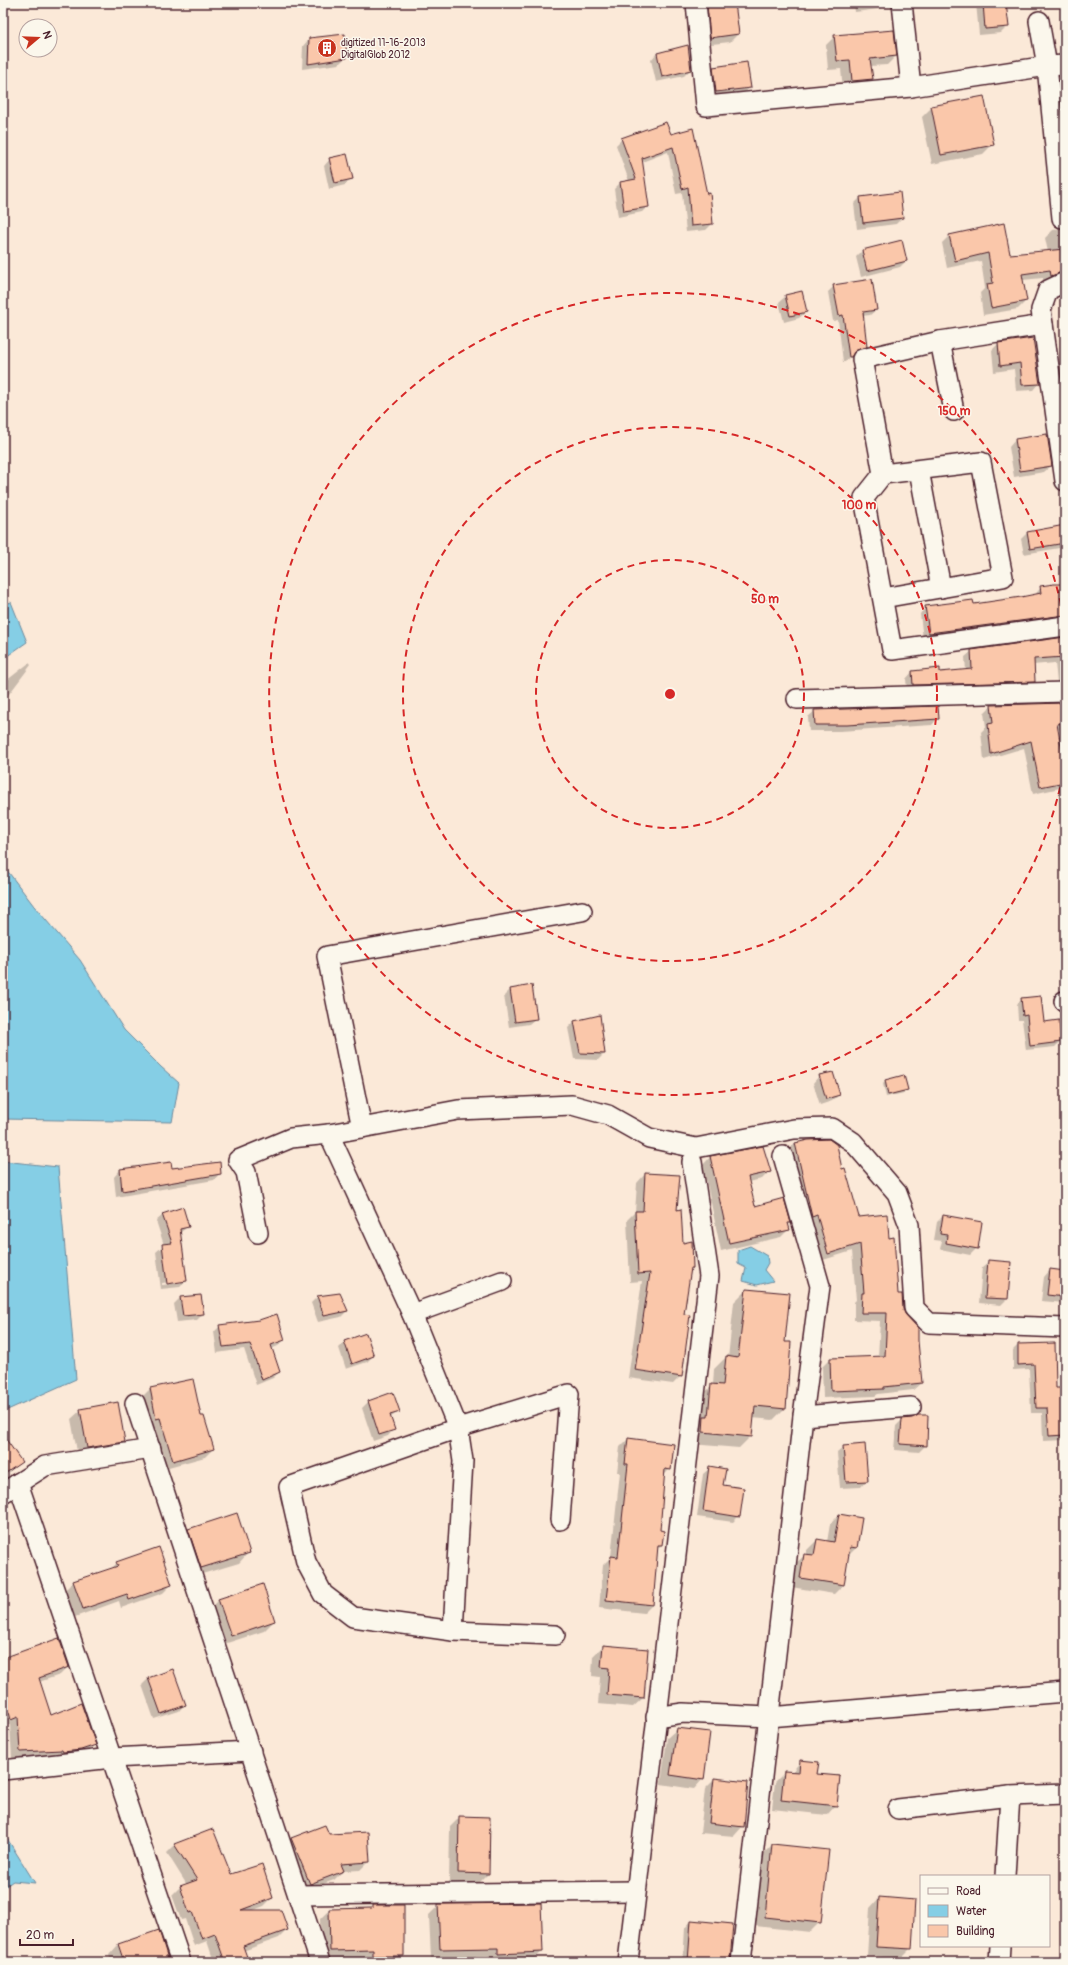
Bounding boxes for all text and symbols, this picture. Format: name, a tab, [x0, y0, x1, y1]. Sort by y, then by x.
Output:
north arrow	[18, 18, 58, 58]
text: N	[40, 29, 55, 41]
building icon: digitized 11-16-2013 DigitalGlob 2012	[316, 37, 338, 59]
place label: digitized 11-16-2013 DigitalGlob 2012	[341, 37, 426, 61]
text: 150 m	[938, 404, 971, 419]
text: 100 m	[842, 498, 877, 513]
text: 50 m	[751, 592, 779, 607]
centre of rings	[663, 687, 677, 701]
legend	[920, 1875, 1050, 1947]
text: Road	[956, 1884, 981, 1899]
text: Water	[956, 1904, 987, 1919]
scale bar	[20, 1921, 73, 1947]
text: Building	[956, 1924, 995, 1939]
text: 20 m	[26, 1928, 55, 1943]

